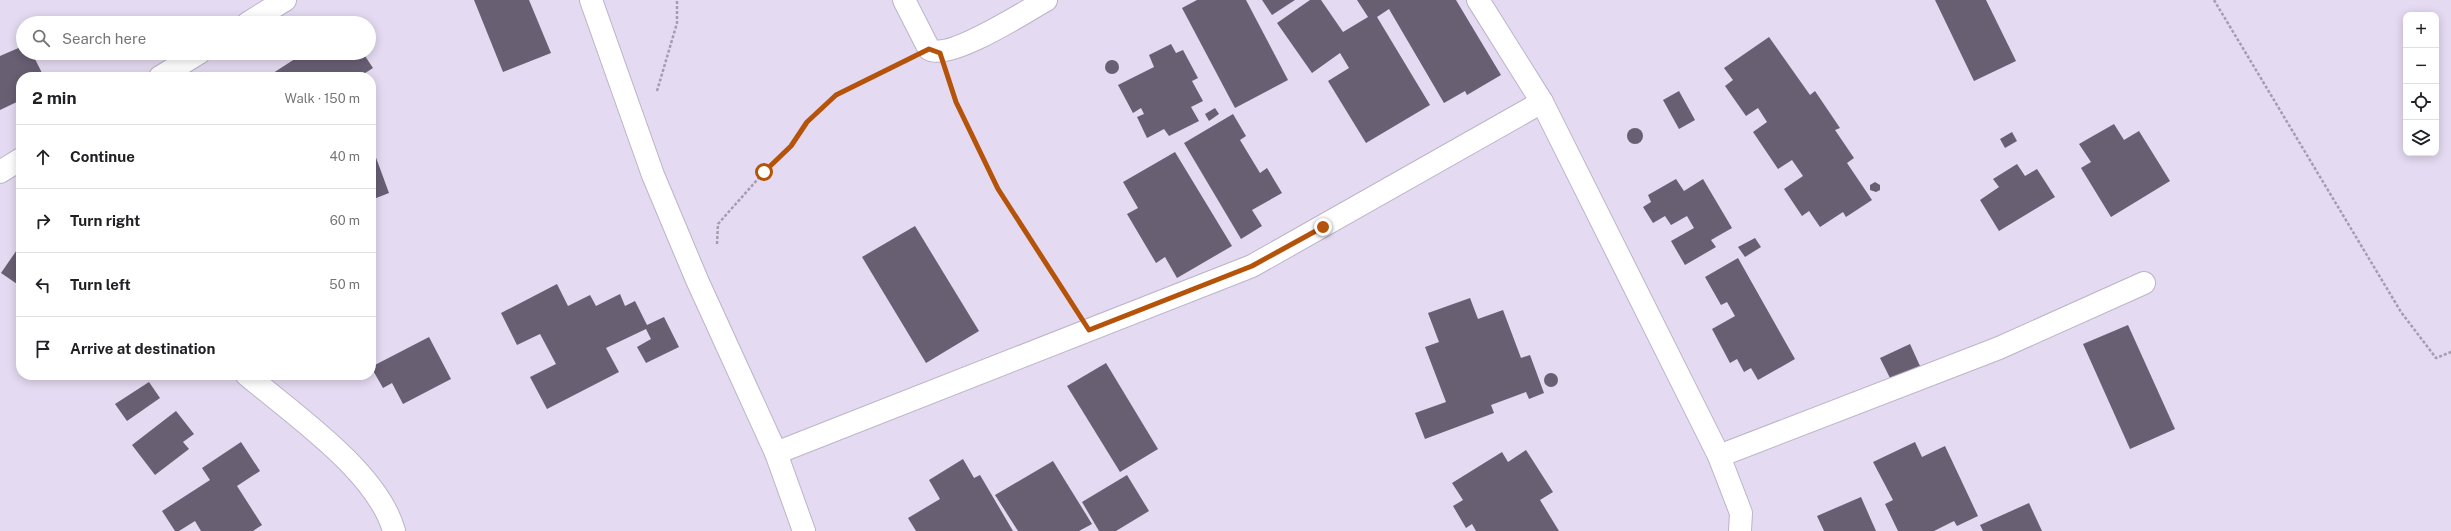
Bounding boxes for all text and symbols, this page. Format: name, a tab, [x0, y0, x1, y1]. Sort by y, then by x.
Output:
map controls	[2403, 12, 2439, 156]
button: +	[2403, 12, 2439, 48]
search box	[16, 16, 376, 60]
icon: search	[30, 27, 52, 49]
text: Search here	[62, 30, 146, 47]
button: −	[2403, 48, 2439, 84]
button: locate	[2403, 84, 2439, 120]
text: 2 min	[32, 88, 77, 108]
text: Walk · 150 m	[285, 91, 360, 106]
button: layers	[2403, 120, 2439, 156]
icon: ahead	[32, 146, 54, 168]
text: Continue	[70, 148, 135, 165]
text: 40 m	[329, 149, 360, 164]
route start	[755, 163, 773, 181]
icon: right	[32, 210, 54, 232]
text: Turn right	[70, 212, 140, 229]
text: 60 m	[330, 213, 360, 228]
route end	[1314, 218, 1332, 236]
icon: left	[32, 274, 54, 296]
text: Turn left	[70, 276, 131, 293]
text: 50 m	[329, 277, 360, 292]
icon: arrive	[32, 338, 54, 360]
text: Arrive at destination	[70, 340, 215, 357]

